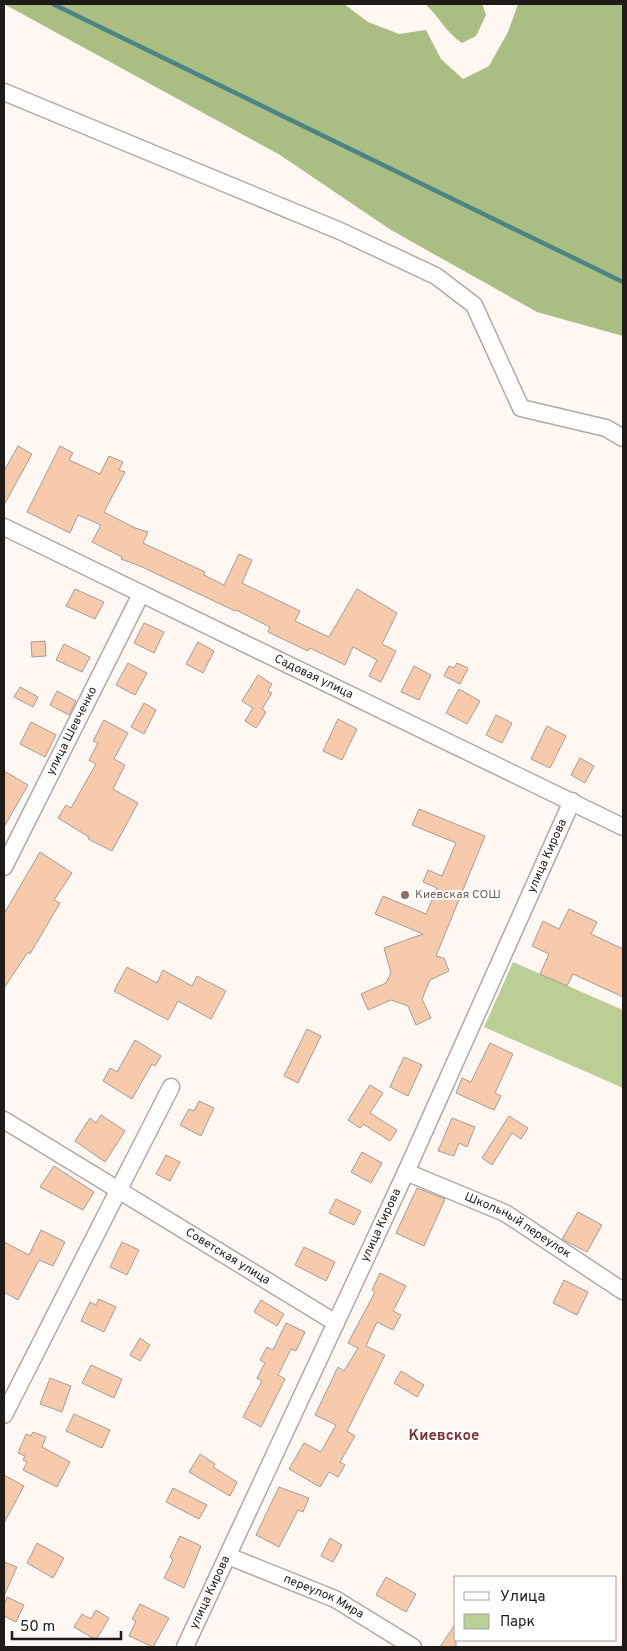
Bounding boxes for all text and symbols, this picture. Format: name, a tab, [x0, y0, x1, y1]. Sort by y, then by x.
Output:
street label: Садовая улица	[271, 651, 356, 703]
street label: улица Шевченко	[43, 684, 101, 778]
street label: улица Кирова	[524, 817, 571, 895]
place label: Киевская СОШ	[415, 887, 501, 903]
marker: Киевская СОШ	[399, 889, 411, 901]
street label: улица Кирова	[357, 1186, 405, 1265]
street label: Школьный переулок	[462, 1189, 574, 1262]
street label: Советская улица	[182, 1225, 273, 1289]
district label: Киевское	[409, 1427, 479, 1446]
street label: улица Кирова	[186, 1553, 234, 1632]
street label: переулок Мира	[281, 1571, 367, 1623]
legend	[454, 1576, 617, 1641]
text: Улица	[500, 1588, 545, 1607]
scale bar	[12, 1608, 121, 1640]
text: Парк	[500, 1613, 535, 1632]
text: 50 m	[20, 1618, 55, 1637]

